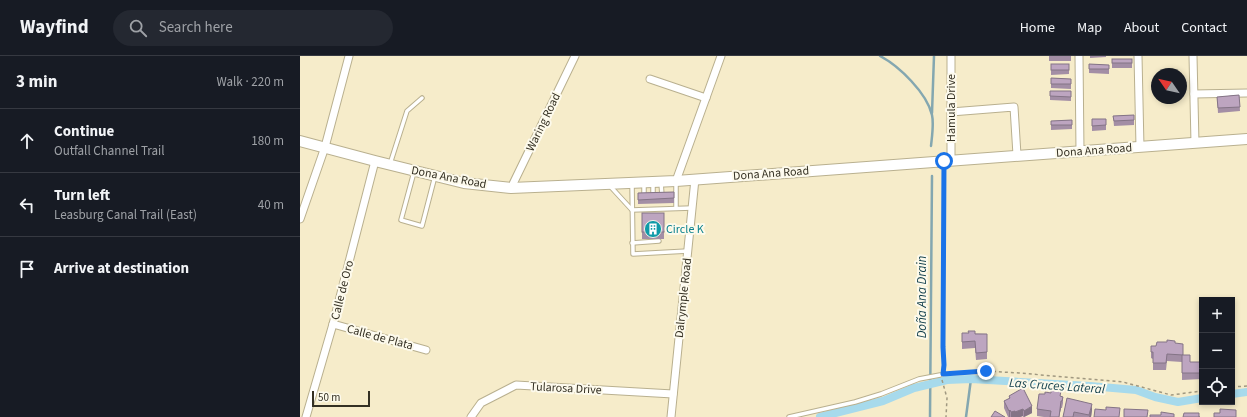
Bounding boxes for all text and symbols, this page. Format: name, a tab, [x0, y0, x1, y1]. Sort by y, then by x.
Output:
search box	[113, 10, 393, 46]
text: Wayfind	[20, 14, 89, 41]
icon: search	[127, 17, 149, 39]
text: Search here	[159, 17, 233, 38]
text: Home	[1020, 18, 1055, 38]
text: Map	[1077, 18, 1102, 38]
text: About	[1124, 18, 1159, 38]
text: Contact	[1181, 18, 1227, 38]
north arrow	[1151, 68, 1187, 104]
text: 3 min	[16, 70, 57, 94]
text: Walk · 220 m	[216, 73, 284, 91]
street label: Hamula Drive	[943, 74, 960, 142]
street label: Waring Road	[522, 90, 565, 154]
text: Continue	[54, 121, 114, 142]
icon: ahead	[16, 130, 38, 152]
text: 180 m	[251, 132, 284, 150]
street label: Dona Ana Road	[1055, 139, 1133, 162]
text: Outfall Channel Trail	[54, 142, 165, 160]
route start	[935, 152, 953, 170]
street label: Dona Ana Road	[410, 162, 488, 193]
street label: Dona Ana Road	[732, 162, 810, 185]
text: Turn left	[54, 185, 110, 206]
icon: left	[16, 194, 38, 216]
text: 40 m	[258, 196, 284, 214]
text: Leasburg Canal Trail (East)	[54, 206, 197, 224]
building icon: Circle K	[643, 219, 663, 239]
place label: Circle K	[666, 221, 704, 238]
water label: Doña Ana Drain	[913, 255, 931, 338]
street label: Dalrymple Road	[671, 257, 696, 339]
icon: arrive	[16, 258, 38, 280]
text: Arrive at destination	[54, 258, 189, 279]
street label: Calle de Oro	[327, 259, 358, 322]
map controls	[1199, 297, 1235, 405]
button: +	[1199, 297, 1235, 333]
street label: Calle de Plata	[345, 320, 415, 354]
button: −	[1199, 333, 1235, 369]
route end	[977, 362, 995, 380]
button: locate	[1199, 369, 1235, 405]
water label: Las Cruces Lateral	[1008, 374, 1106, 398]
street label: Tularosa Drive	[530, 378, 602, 399]
scale bar	[312, 389, 370, 408]
text: 50 m	[318, 390, 340, 405]

